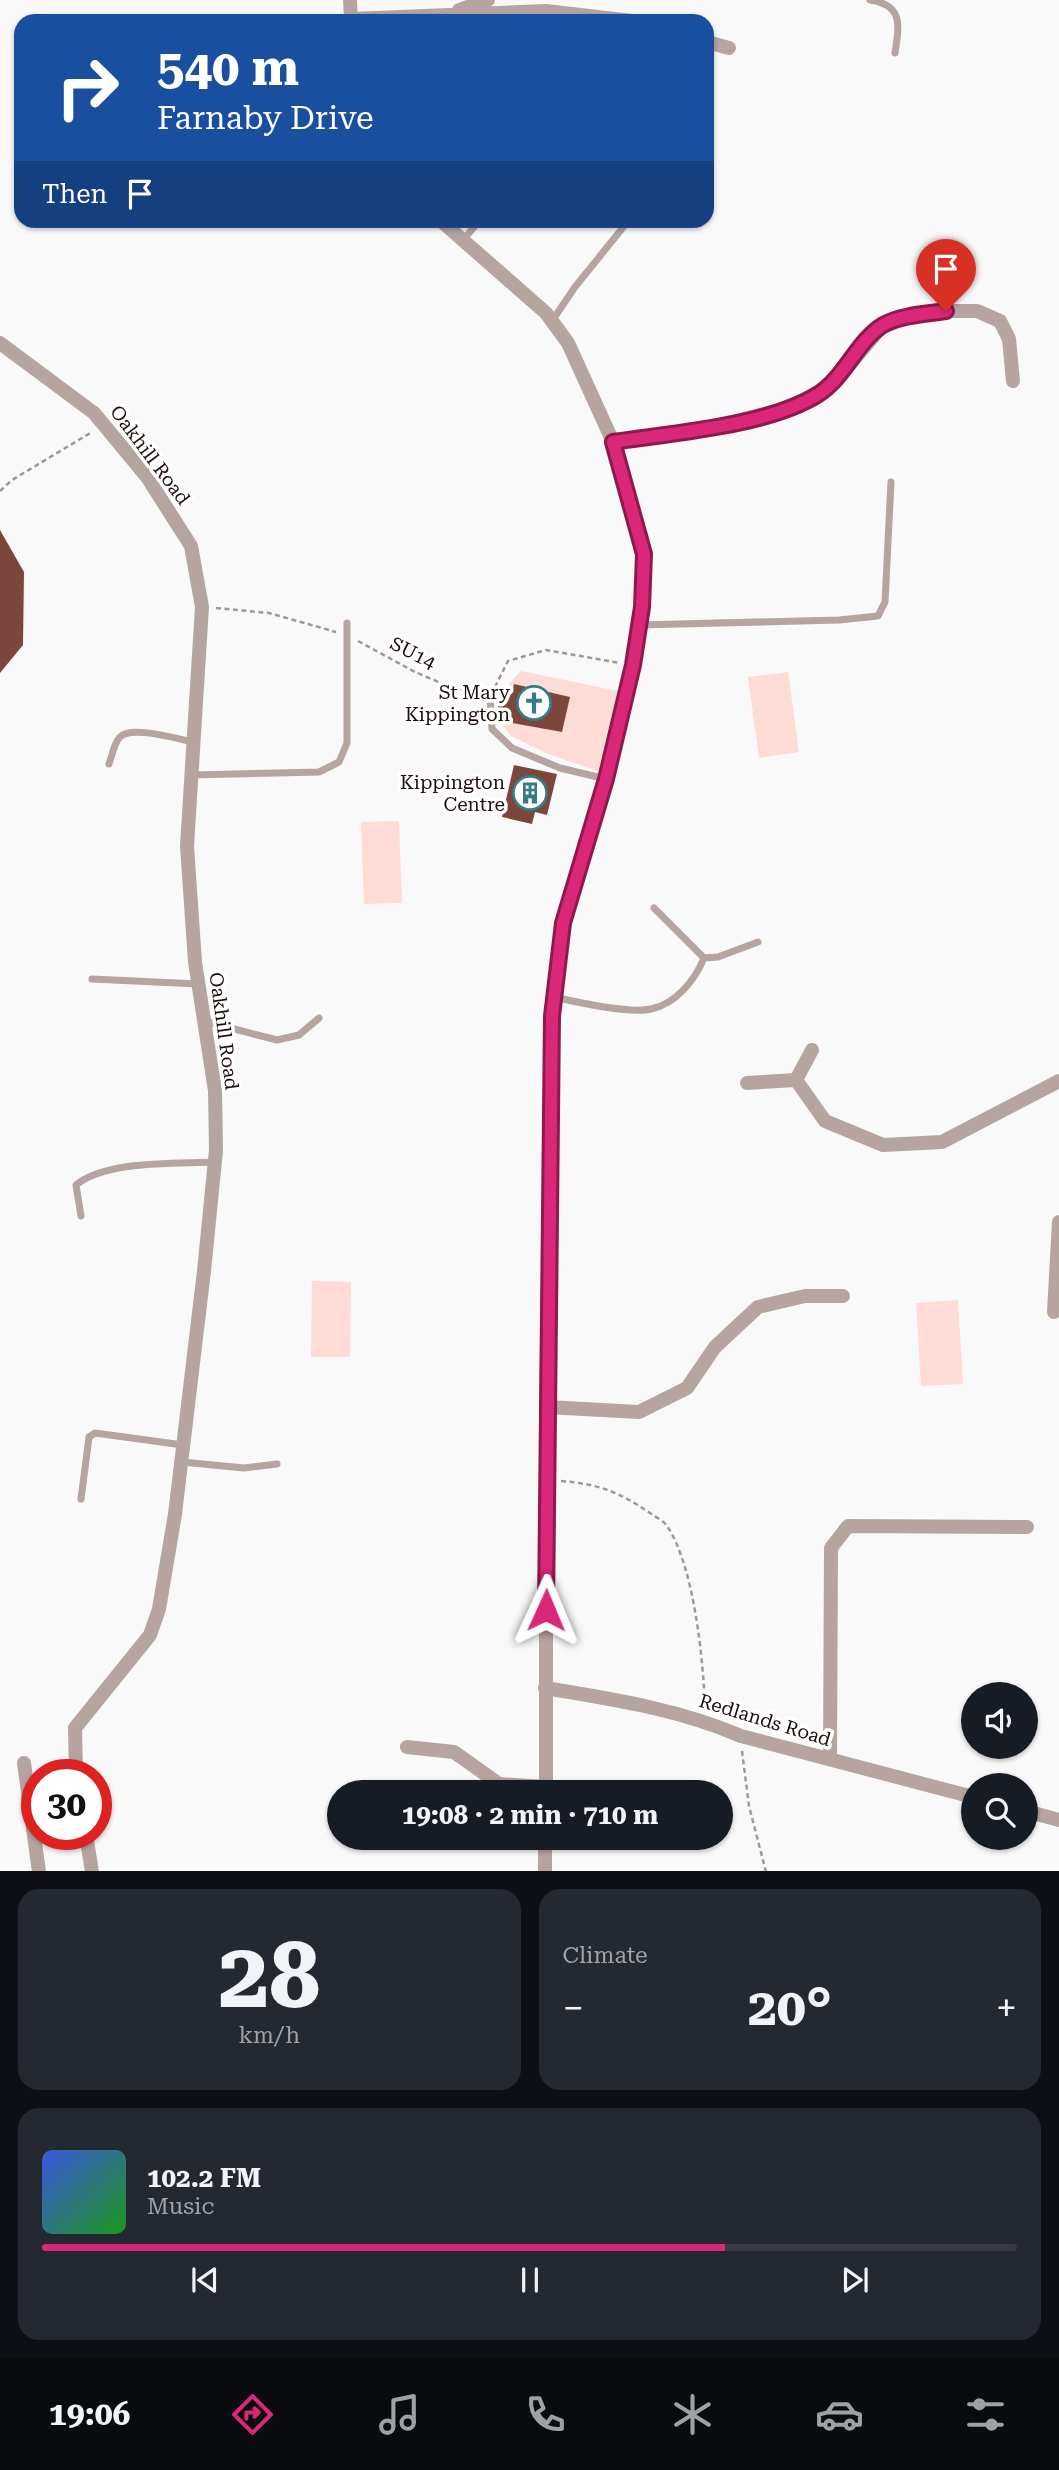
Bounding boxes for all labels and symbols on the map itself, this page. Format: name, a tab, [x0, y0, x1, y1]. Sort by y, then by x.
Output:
pin	[916, 239, 976, 311]
street label: Oakhill Road	[105, 401, 195, 509]
street label: SU14	[386, 632, 440, 674]
place label: St Mary Kippington	[405, 681, 511, 726]
church icon: St Mary Kippington	[515, 684, 553, 722]
place label: Kippington Centre	[400, 771, 505, 816]
building icon: Kippington Centre	[511, 774, 549, 812]
street label: Oakhill Road	[204, 971, 244, 1091]
position arrow	[509, 1573, 583, 1647]
street label: Redlands Road	[696, 1689, 834, 1751]
speed limit sign: 30	[21, 1759, 112, 1850]

